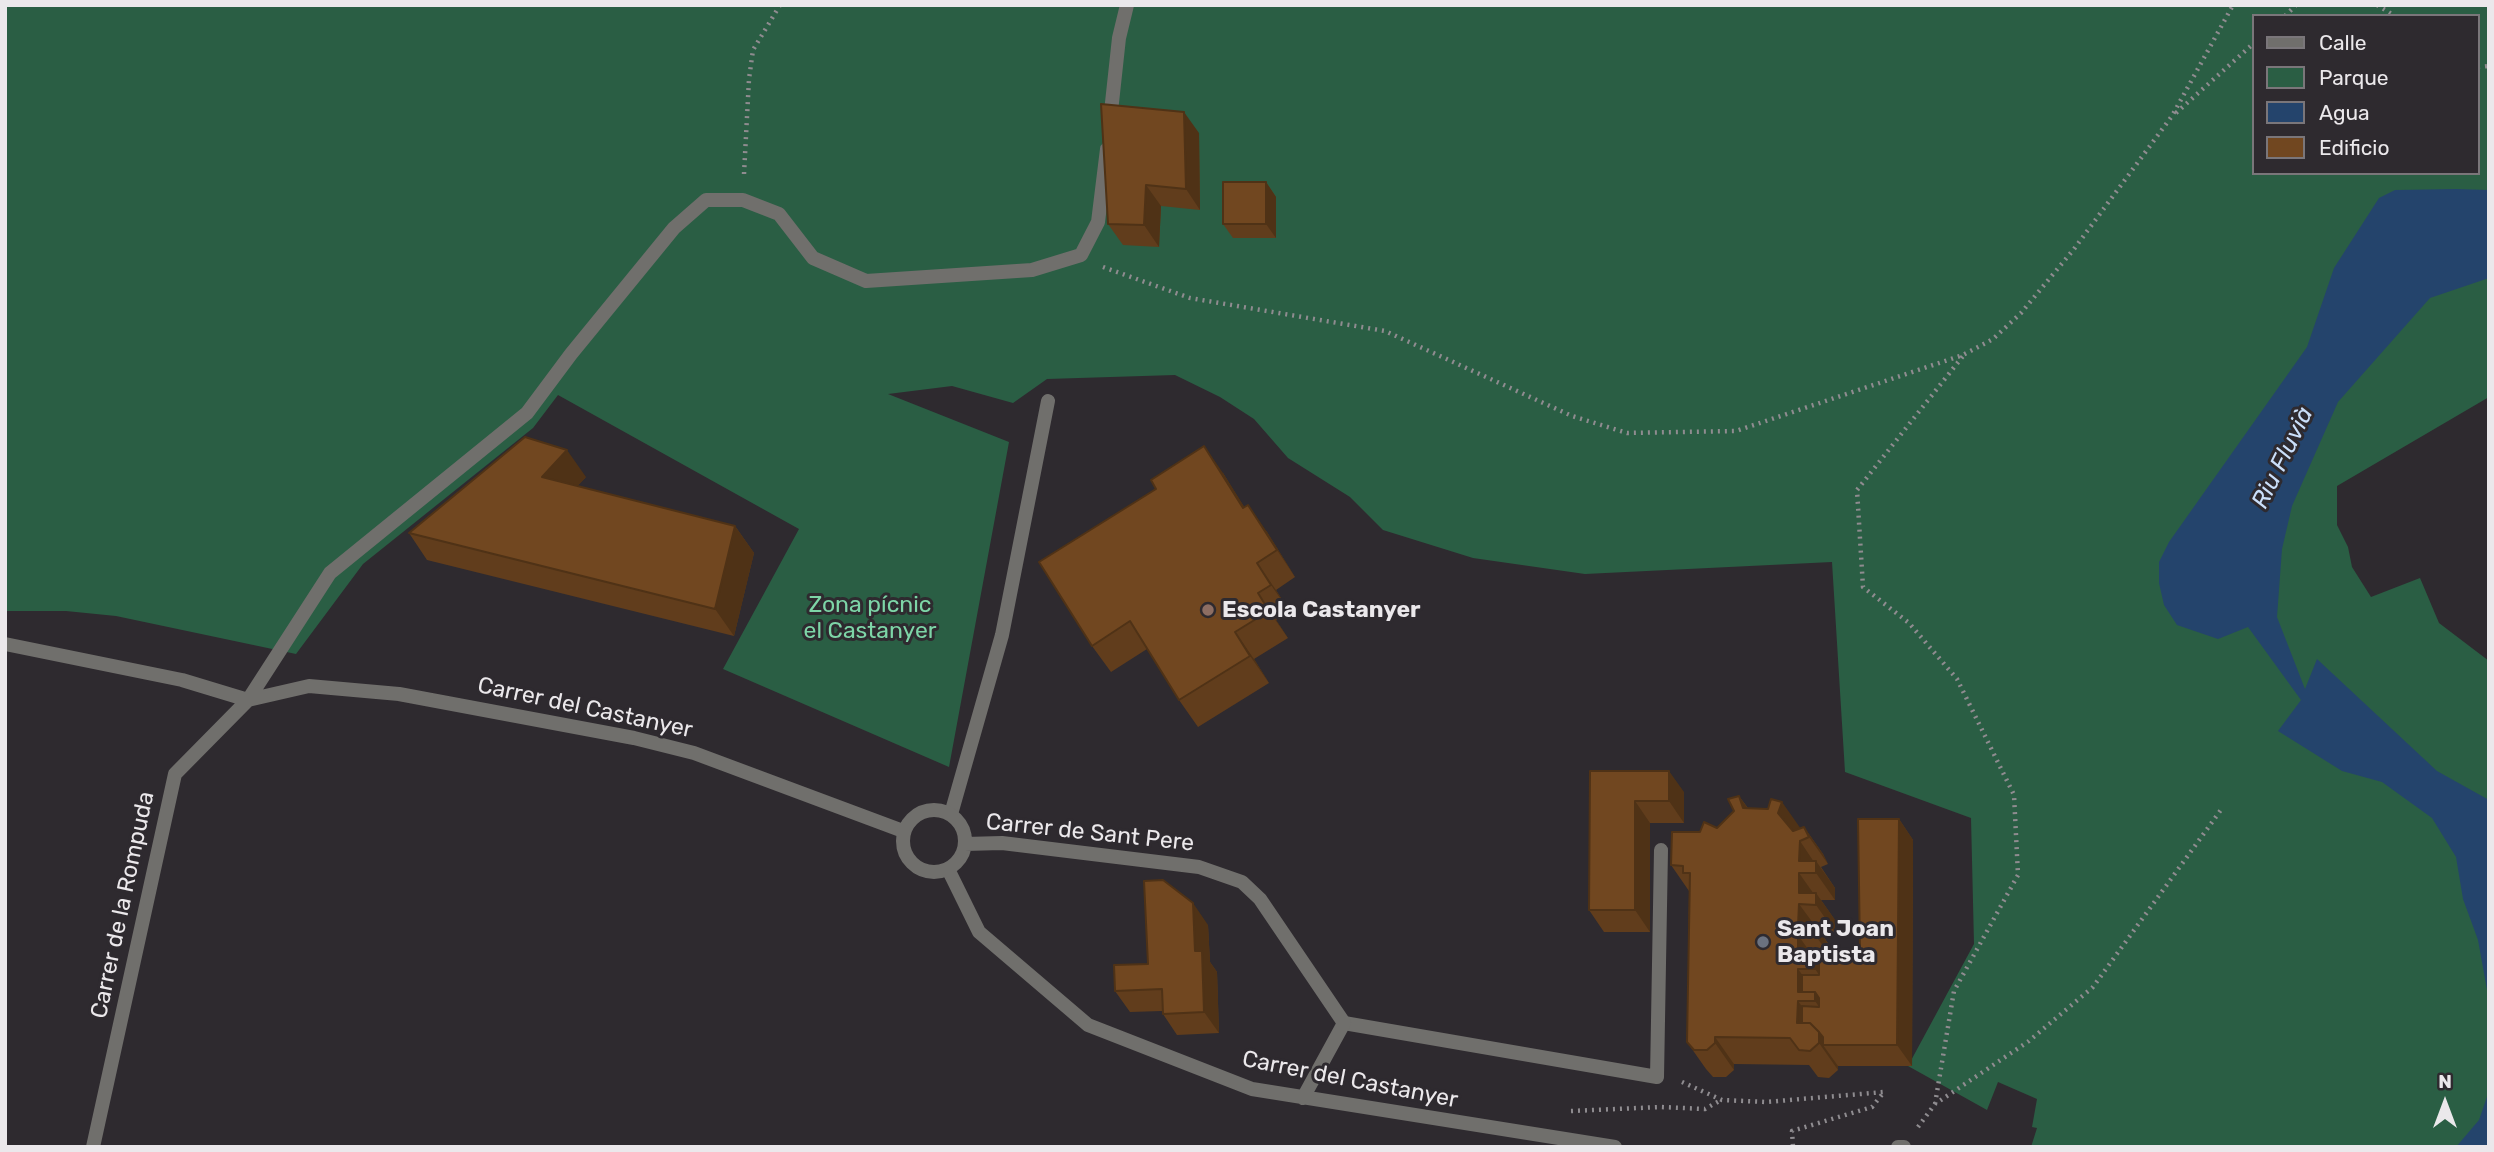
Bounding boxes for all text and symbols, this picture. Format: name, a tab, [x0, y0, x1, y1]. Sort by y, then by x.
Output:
legend	[2252, 14, 2480, 175]
text: Calle	[2319, 30, 2367, 55]
text: Parque	[2319, 65, 2389, 90]
text: Agua	[2319, 100, 2370, 125]
text: Edificio	[2319, 135, 2389, 160]
water label: Riu Fluvià	[2246, 402, 2320, 514]
park label: Zona pícnic el Castanyer	[804, 591, 936, 645]
place label: Escola Castanyer	[1222, 596, 1421, 624]
marker: Escola Castanyer	[1200, 602, 1216, 618]
street label: Carrer del Castanyer	[475, 672, 695, 744]
street label: Carrer de la Rompuda	[85, 789, 161, 1021]
street label: Carrer de Sant Pere	[985, 808, 1195, 858]
place label: Sant Joan Baptista	[1777, 915, 1894, 969]
marker: Sant Joan Baptista	[1755, 934, 1771, 950]
street label: Carrer del Castanyer	[1240, 1046, 1460, 1114]
north arrow	[2410, 1068, 2480, 1138]
text: N	[2438, 1070, 2452, 1093]

